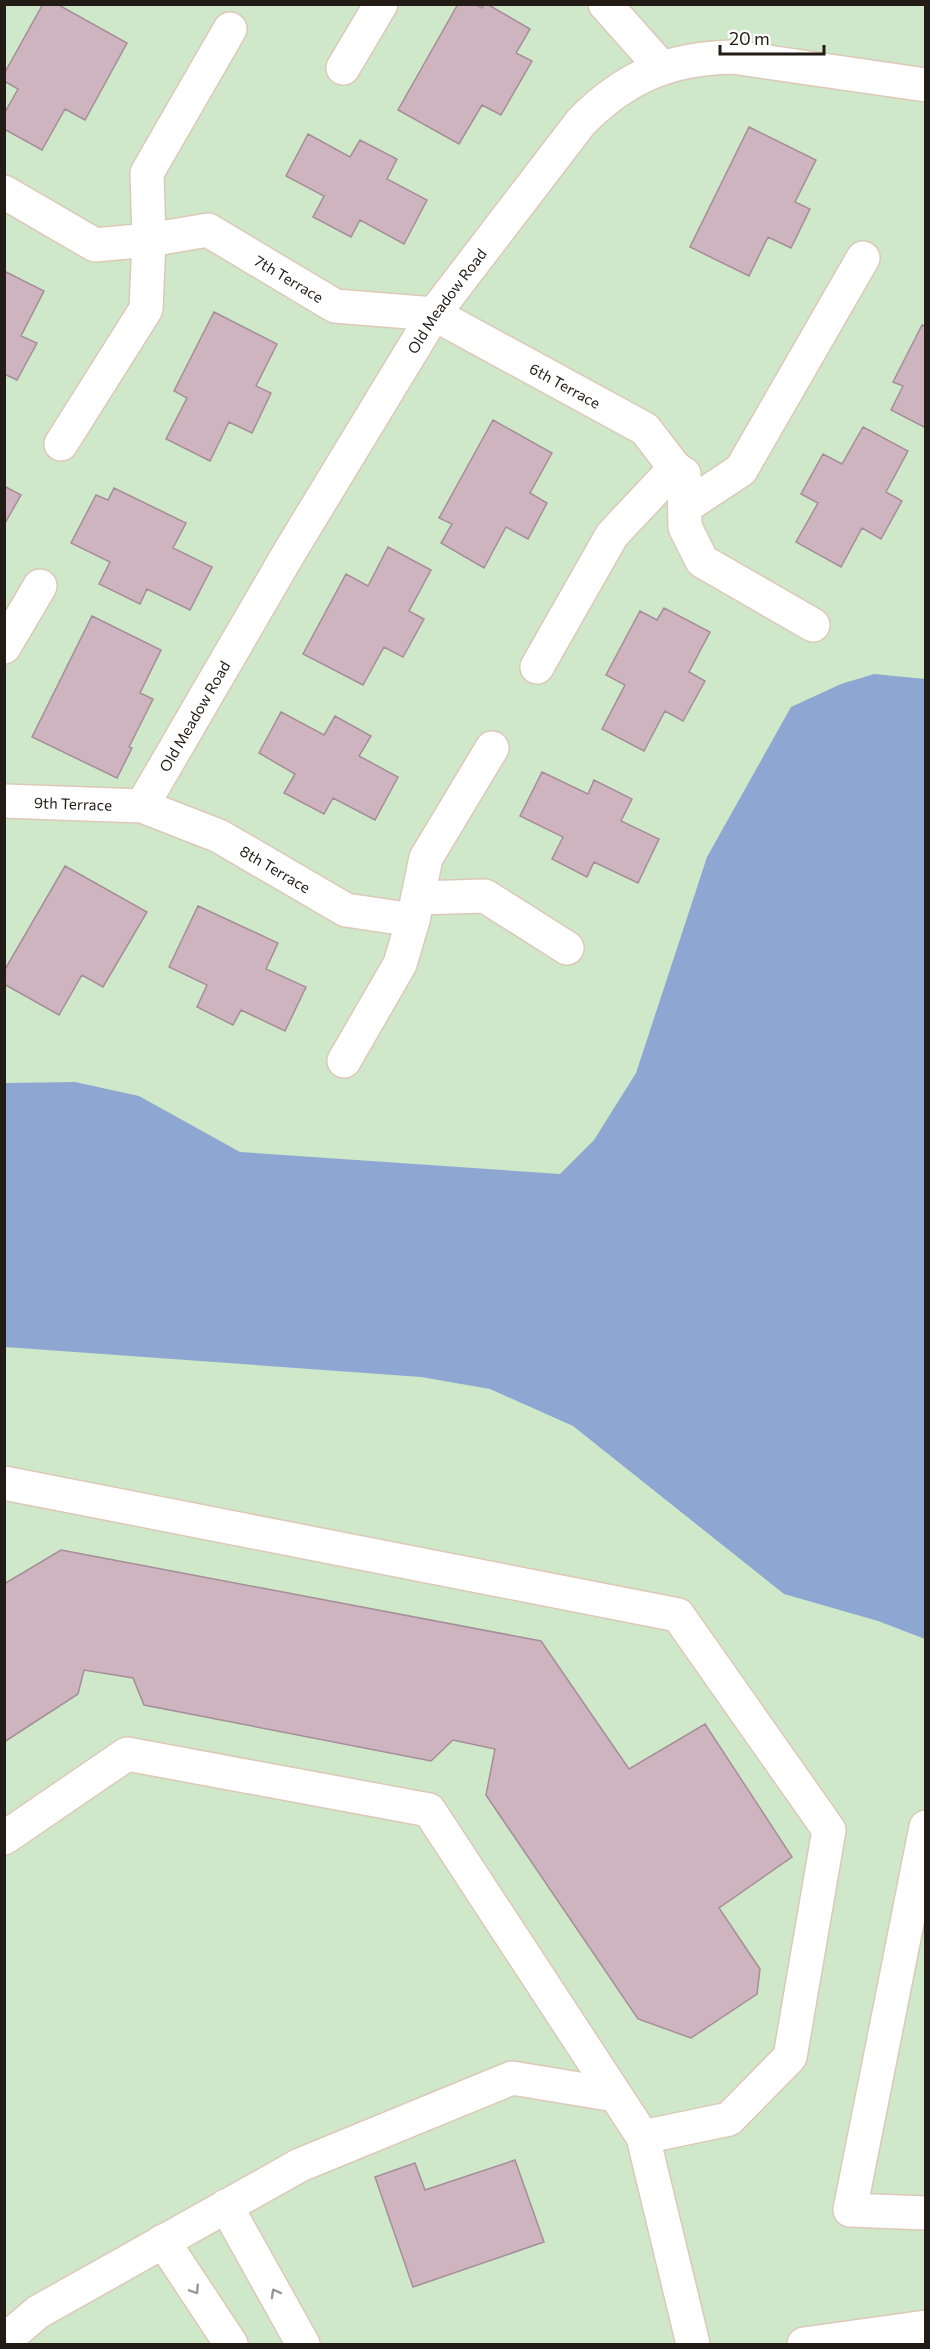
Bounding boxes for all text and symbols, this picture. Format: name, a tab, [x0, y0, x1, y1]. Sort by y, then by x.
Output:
scale bar	[720, 18, 824, 56]
text: 20 m	[729, 27, 770, 49]
street label: Old Meadow Road	[403, 245, 490, 357]
street label: 7th Terrace	[252, 251, 327, 306]
street label: 6th Terrace	[526, 359, 604, 412]
street label: Old Meadow Road	[155, 657, 233, 775]
street label: 9th Terrace	[34, 793, 112, 814]
street label: 8th Terrace	[237, 841, 314, 896]
one-way arrow	[188, 2284, 199, 2295]
one-way arrow	[271, 2289, 282, 2300]

